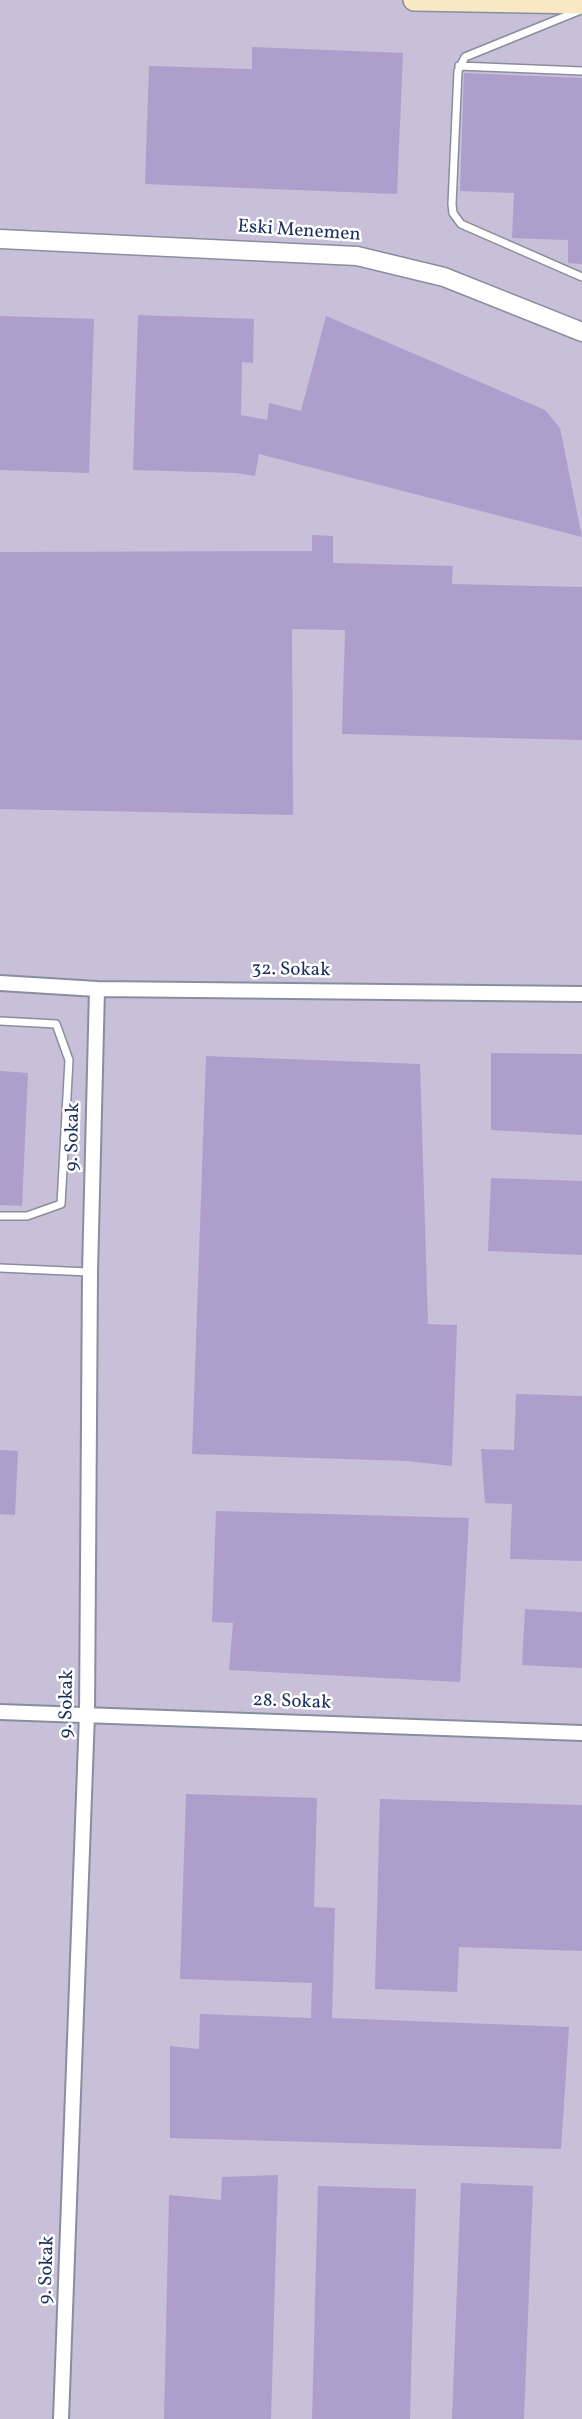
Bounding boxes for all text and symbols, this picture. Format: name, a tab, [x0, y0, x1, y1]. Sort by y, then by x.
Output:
street label: Eski Menemen	[237, 216, 361, 248]
street label: 32. Sokak	[251, 959, 331, 983]
street label: 9. Sokak	[62, 1102, 86, 1172]
street label: 9. Sokak	[56, 1669, 80, 1739]
street label: 28. Sokak	[252, 1690, 332, 1716]
street label: 9. Sokak	[35, 2235, 61, 2305]

